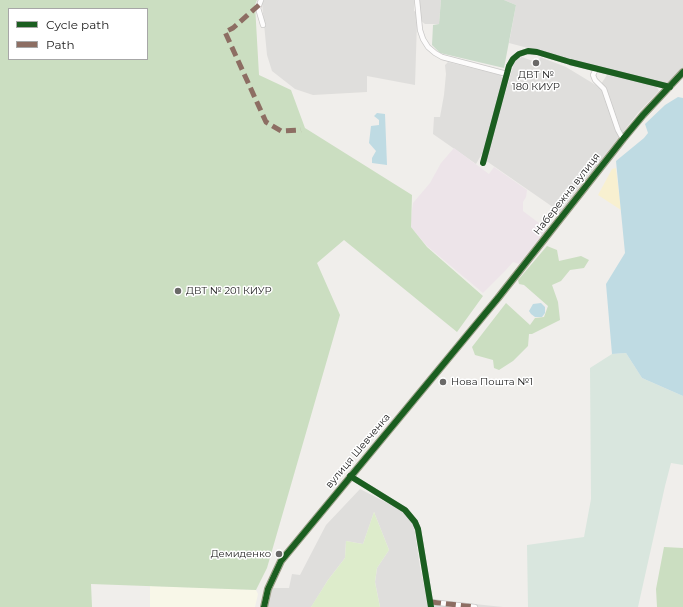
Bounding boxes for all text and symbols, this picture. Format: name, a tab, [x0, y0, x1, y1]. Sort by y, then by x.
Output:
legend	[8, 8, 148, 60]
text: Cycle path	[46, 17, 109, 32]
text: Path	[46, 37, 75, 52]
marker: ДВТ № 180 КИУР	[531, 58, 541, 68]
place label: ДВТ № 180 КИУР	[512, 69, 560, 92]
street label: Набережна вулиця	[531, 151, 603, 237]
place label: ДВТ № 201 КИУР	[186, 285, 271, 297]
marker: ДВТ № 201 КИУР	[173, 286, 183, 296]
place label: Нова Пошта №1	[451, 376, 533, 388]
marker: Нова Пошта №1	[438, 377, 448, 387]
street label: вулиця Шевченка	[323, 411, 393, 491]
place label: Демиденко	[211, 548, 271, 560]
marker: Демиденко	[274, 549, 284, 559]

